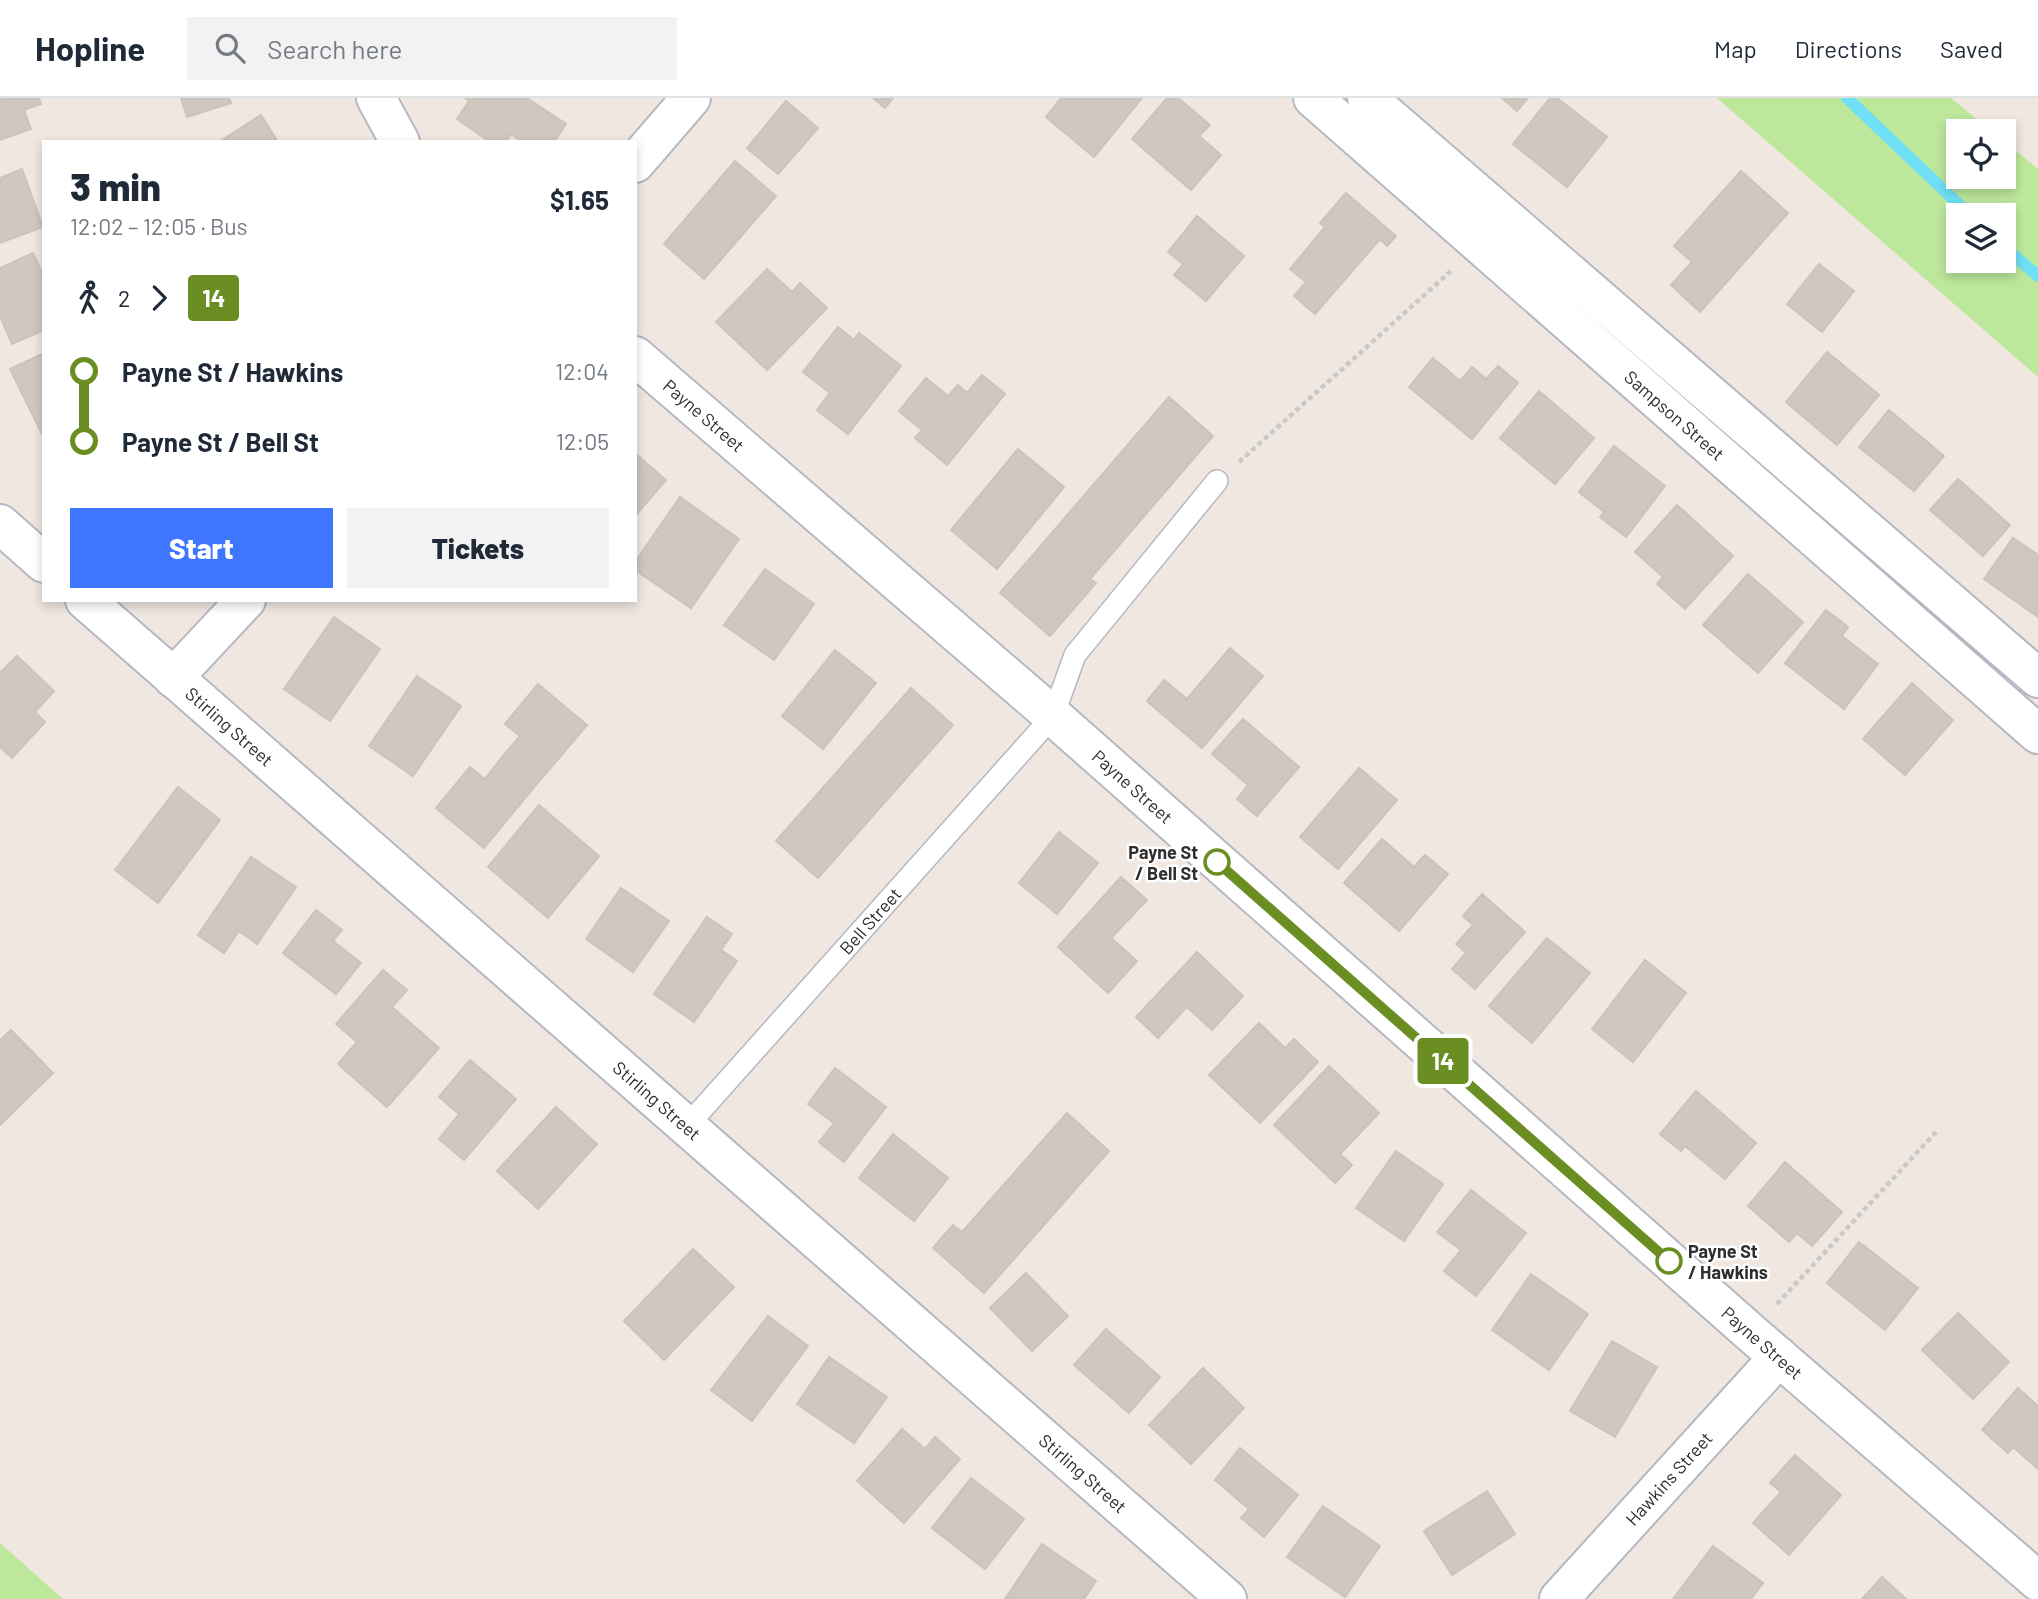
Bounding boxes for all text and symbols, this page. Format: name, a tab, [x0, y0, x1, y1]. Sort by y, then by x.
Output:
search box	[187, 17, 677, 80]
text: Hopline	[35, 28, 145, 68]
icon: search	[211, 29, 249, 67]
text: Search here	[267, 33, 402, 64]
text: Map	[1714, 34, 1757, 63]
text: Directions	[1795, 34, 1902, 63]
text: Saved	[1940, 34, 2003, 63]
map controls	[1946, 119, 2016, 273]
button: locate	[1946, 119, 2016, 189]
text: 3 min	[70, 163, 161, 209]
text: $1.65	[550, 184, 609, 215]
button: layers	[1946, 203, 2016, 273]
text: 12:02 – 12:05 · Bus	[70, 212, 248, 240]
icon: walk	[70, 279, 108, 317]
icon: forward	[140, 279, 178, 317]
text: 14	[202, 283, 225, 312]
text: 2	[118, 284, 130, 312]
text: Payne St / Hawkins	[122, 356, 343, 387]
text: 12:04	[555, 357, 609, 385]
street label: Sampson Street	[1620, 366, 1729, 465]
street label: Payne Street	[659, 374, 749, 456]
text: Payne St / Bell St	[122, 426, 319, 457]
text: 12:05	[556, 427, 609, 455]
button: Start	[70, 508, 333, 588]
button: Tickets	[347, 508, 609, 588]
street label: Stirling Street	[181, 682, 278, 771]
street label: Payne Street	[1088, 745, 1177, 828]
place label: Payne St / Bell St	[1128, 841, 1198, 884]
marker: Payne St / Bell St	[1204, 849, 1230, 875]
street label: Bell Street	[835, 883, 906, 959]
line badge: 14	[1412, 1038, 1474, 1084]
text: 14	[1431, 1046, 1455, 1075]
street label: Stirling Street	[609, 1056, 705, 1145]
place label: Payne St / Hawkins	[1688, 1240, 1768, 1283]
marker: Payne St / Hawkins	[1656, 1248, 1682, 1274]
street label: Payne Street	[1717, 1301, 1807, 1384]
street label: Hawkins Street	[1621, 1427, 1717, 1530]
street label: Stirling Street	[1035, 1429, 1131, 1517]

